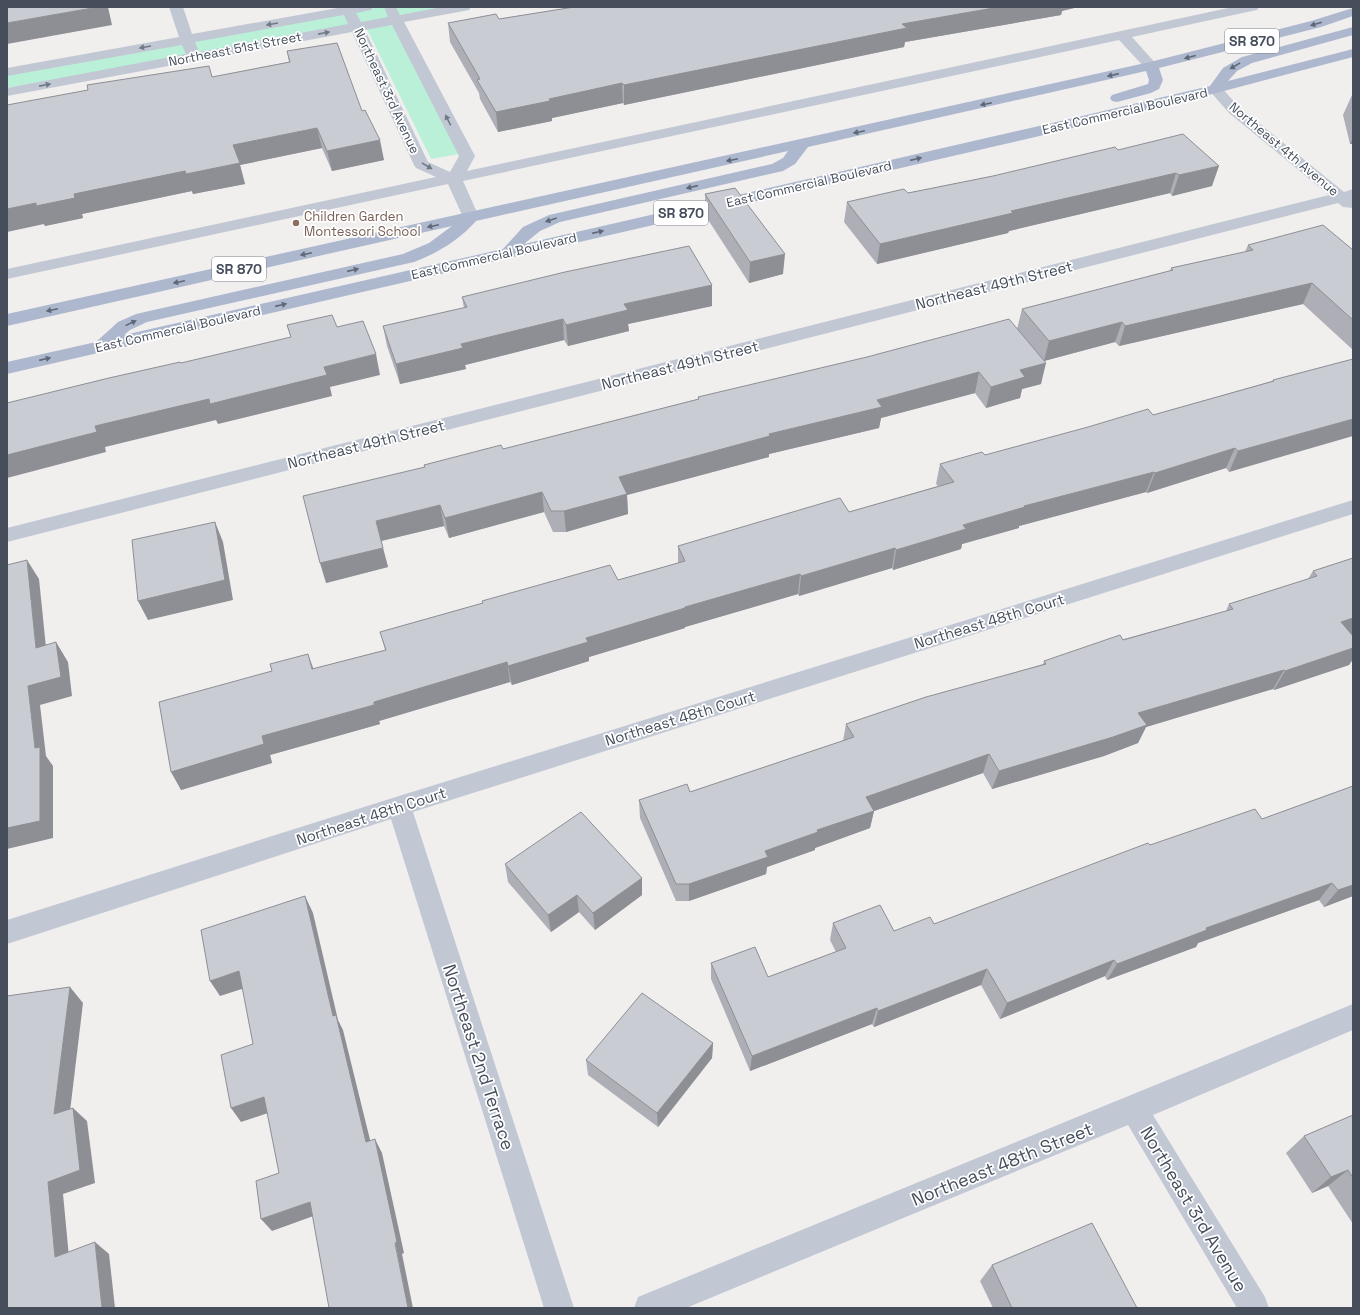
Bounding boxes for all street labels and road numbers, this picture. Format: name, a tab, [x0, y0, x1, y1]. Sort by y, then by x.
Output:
street label: Northeast 3rd Avenue	[350, 25, 424, 157]
street label: Northeast 51st Street	[167, 28, 303, 70]
road number: SR 870	[1225, 29, 1279, 53]
street label: East Commercial Boulevard	[1041, 84, 1209, 138]
street label: Northeast 4th Avenue	[1226, 98, 1342, 200]
street label: East Commercial Boulevard	[725, 157, 893, 211]
road number: SR 870	[654, 201, 708, 225]
street label: East Commercial Boulevard	[410, 229, 578, 283]
street label: Northeast 49th Street	[913, 256, 1075, 314]
road number: SR 870	[212, 257, 266, 281]
street label: East Commercial Boulevard	[94, 302, 262, 356]
street label: Northeast 49th Street	[599, 336, 761, 394]
street label: Northeast 49th Street	[285, 415, 447, 473]
street label: Northeast 48th Court	[912, 589, 1067, 653]
street label: Northeast 48th Court	[603, 686, 758, 750]
street label: Northeast 48th Court	[294, 783, 448, 849]
street label: Northeast 2nd Terrace	[438, 961, 520, 1153]
street label: Northeast 48th Street	[908, 1117, 1096, 1211]
street label: Northeast 3rd Avenue	[1135, 1122, 1253, 1296]

